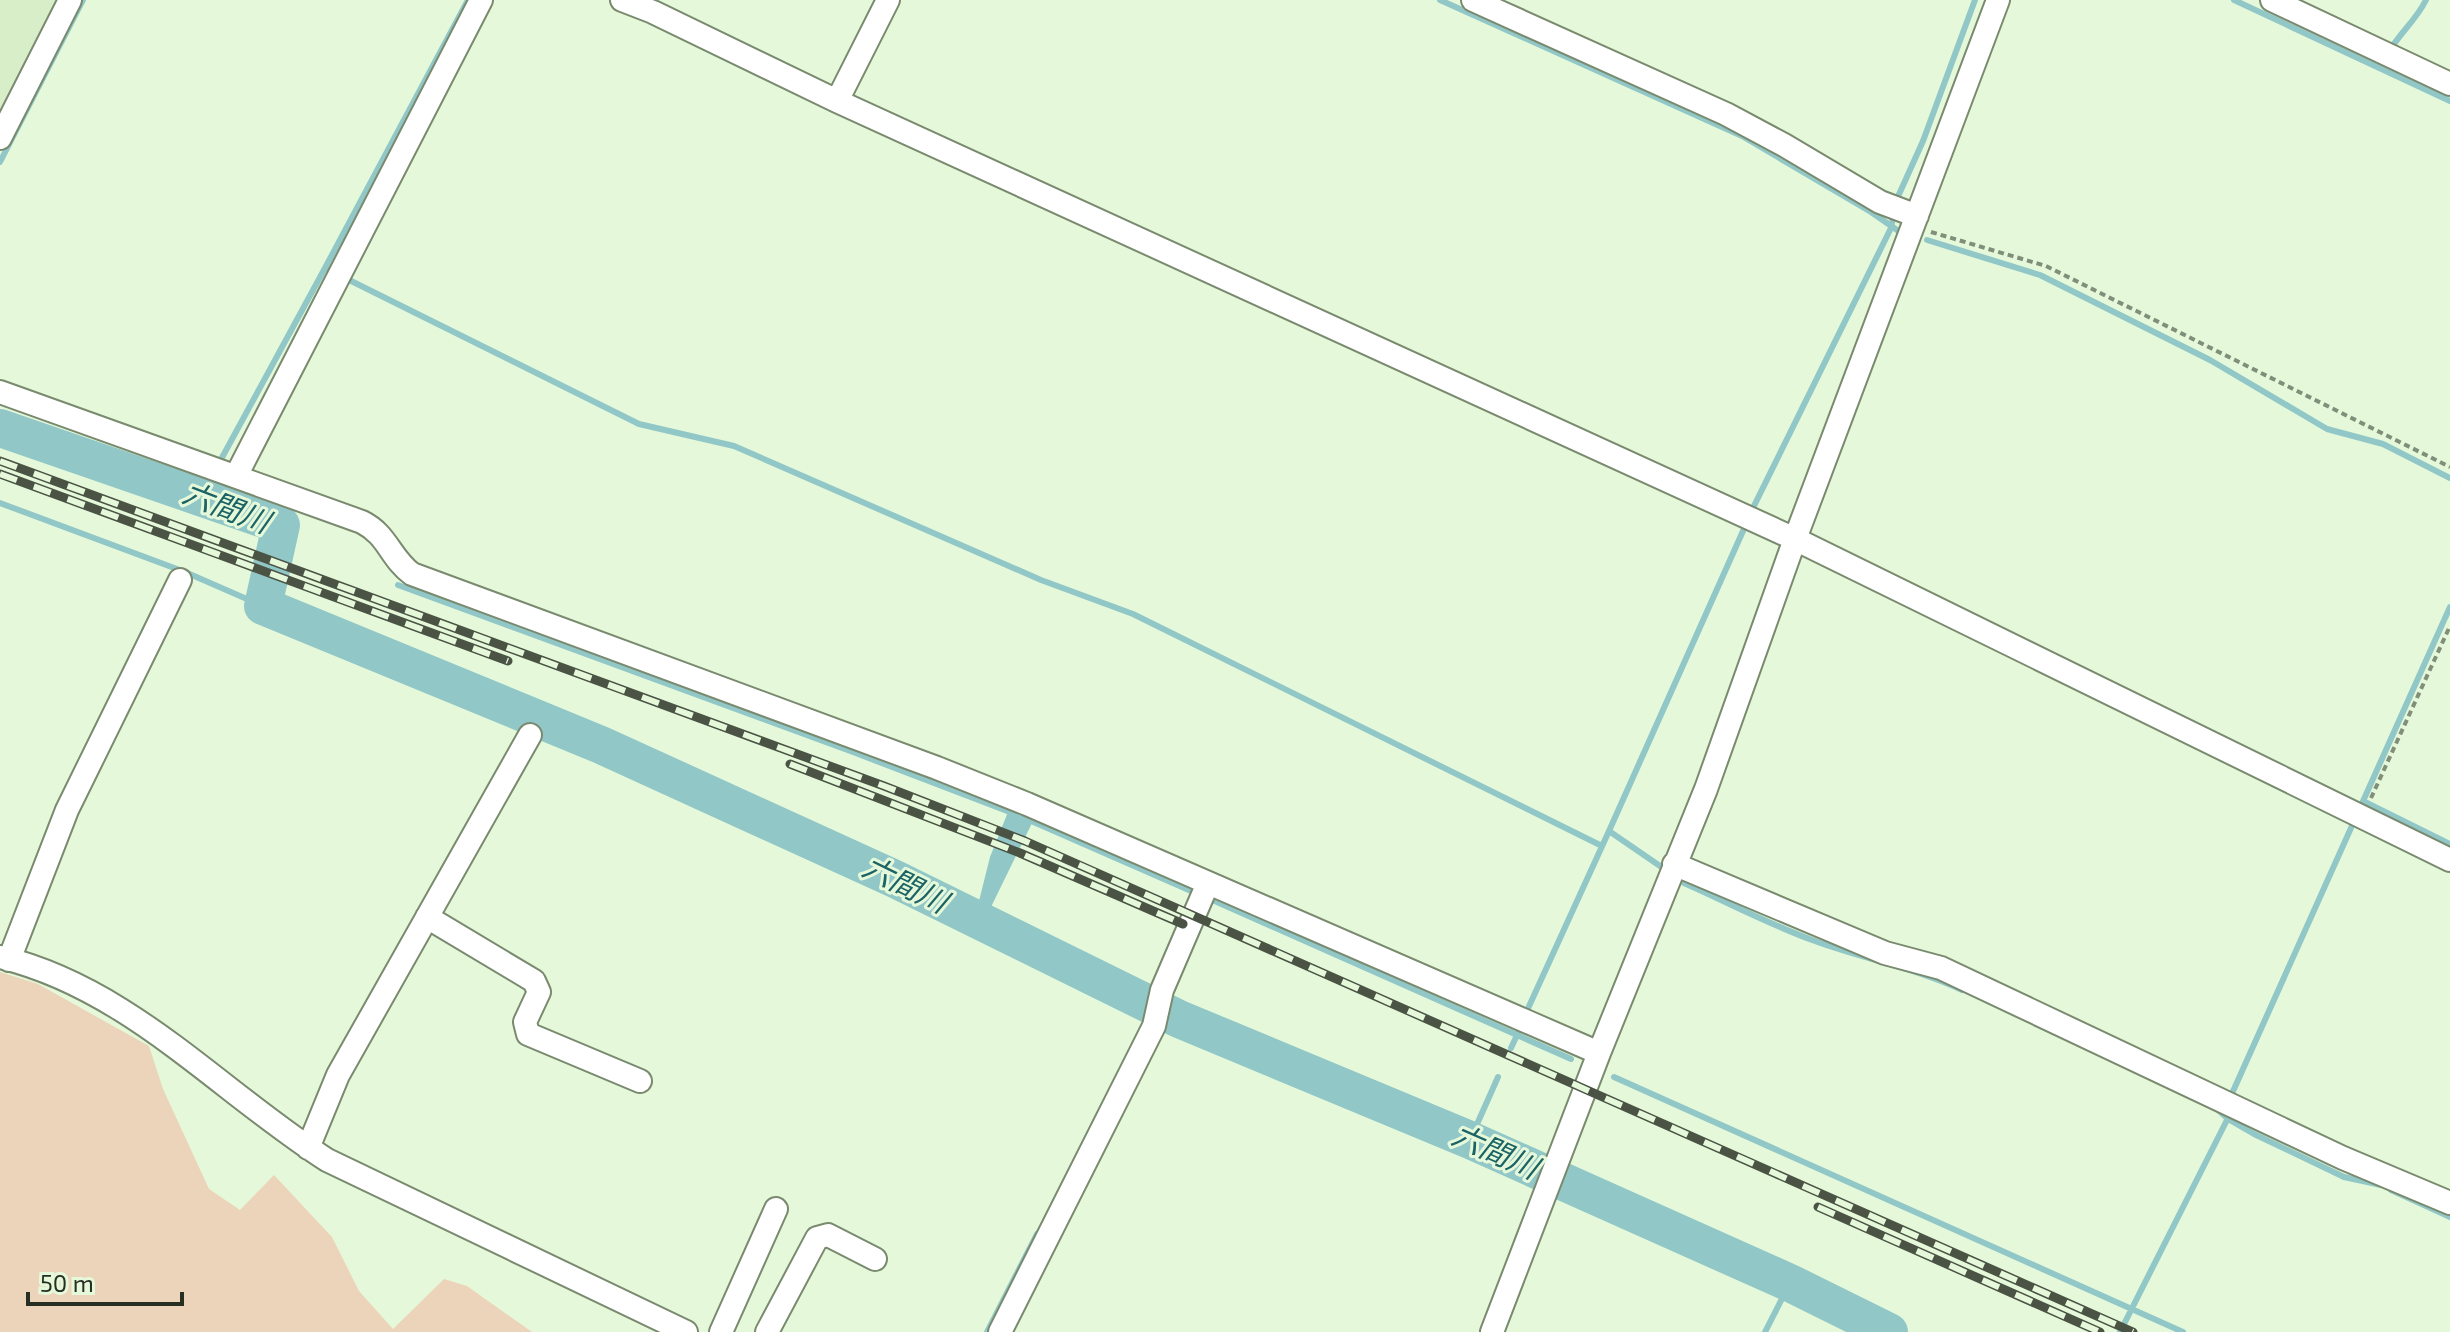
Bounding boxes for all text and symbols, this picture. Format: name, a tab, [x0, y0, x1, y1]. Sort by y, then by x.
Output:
water label: 六間川	[178, 473, 278, 540]
water label: 六間川	[858, 847, 957, 920]
water label: 六間川	[1447, 1115, 1547, 1186]
scale bar	[28, 1256, 182, 1306]
text: 50 m	[40, 1268, 94, 1297]

